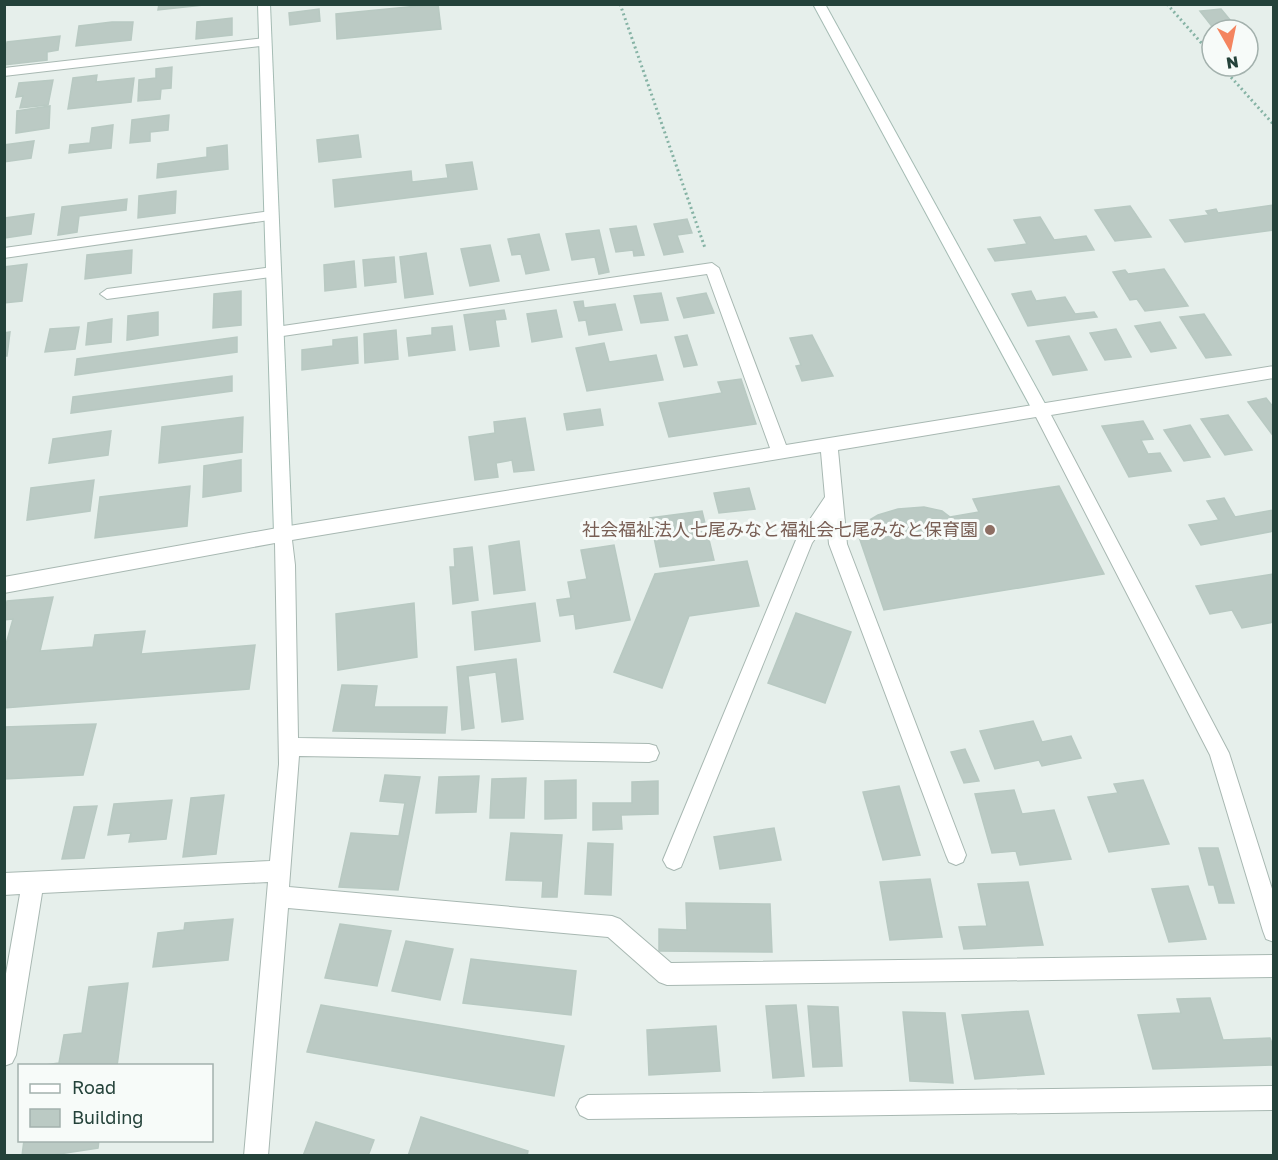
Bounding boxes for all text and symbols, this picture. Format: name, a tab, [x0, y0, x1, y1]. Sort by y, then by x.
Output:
north arrow	[1200, 18, 1260, 78]
text: N	[1225, 52, 1240, 74]
place label: 社会福祉法人七尾みなと福祉会七尾みなと保育園	[582, 518, 978, 540]
marker: 社会福祉法人七尾みなと福祉会七尾みなと保育園	[983, 523, 997, 537]
legend	[18, 1064, 213, 1142]
text: Road	[72, 1076, 116, 1098]
text: Building	[72, 1106, 143, 1128]

